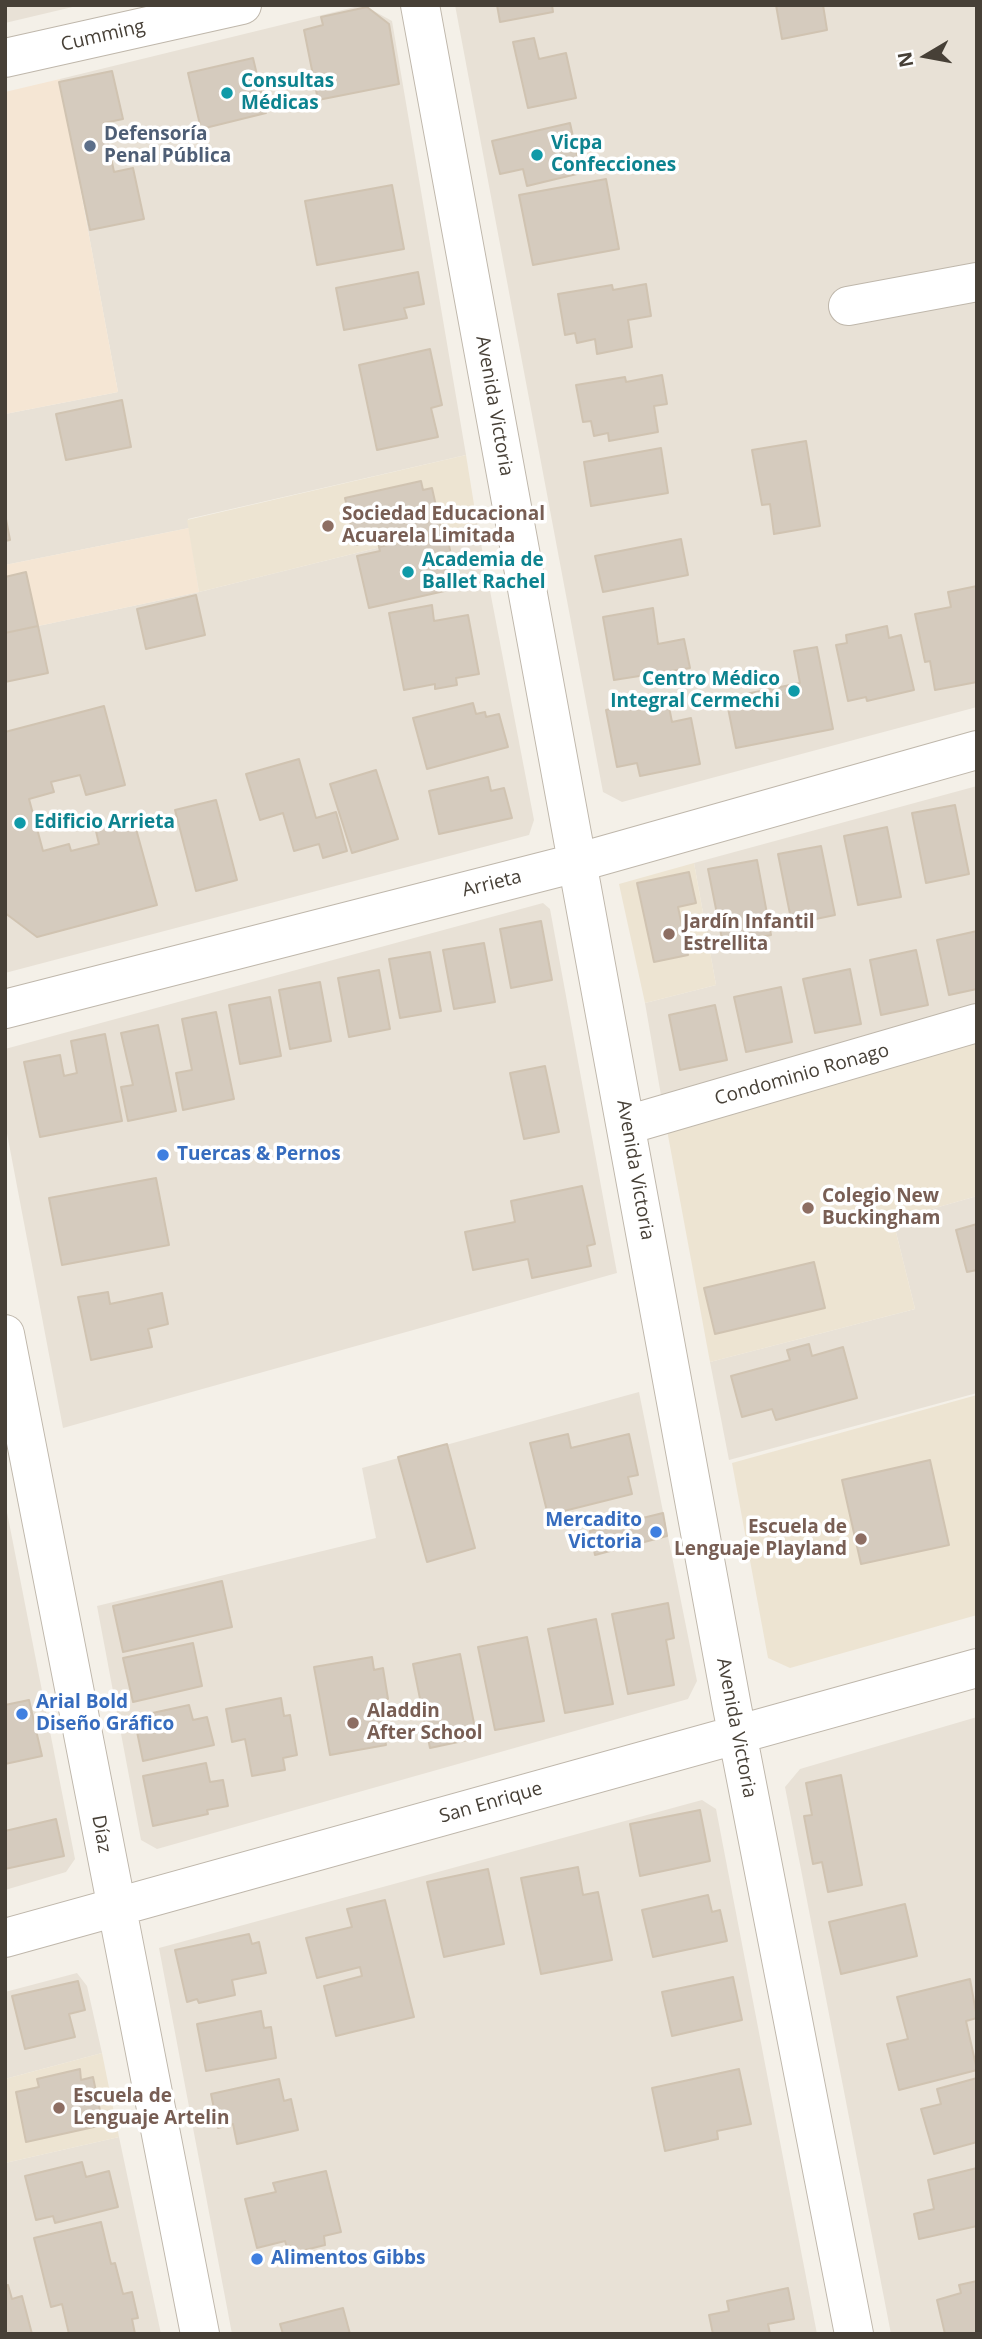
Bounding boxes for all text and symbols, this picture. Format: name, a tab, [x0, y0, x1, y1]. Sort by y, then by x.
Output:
street label: Cumming	[59, 15, 147, 57]
north arrow	[891, 21, 961, 91]
text: N	[891, 50, 919, 70]
place label: Consultas Médicas	[241, 71, 334, 115]
marker: Consultas Médicas	[219, 85, 235, 101]
place label: Defensoría Penal Pública	[104, 124, 231, 168]
place label: Vicpa Confecciones	[551, 133, 676, 177]
marker: Defensoría Penal Pública	[82, 138, 98, 154]
marker: Vicpa Confecciones	[529, 147, 545, 163]
street label: Avenida Victoria	[470, 334, 518, 478]
place label: Sociedad Educacional Acuarela Limitada	[342, 504, 545, 548]
marker: Sociedad Educacional Acuarela Limitada	[320, 518, 336, 534]
place label: Academia de Ballet Rachel	[422, 550, 546, 594]
marker: Academia de Ballet Rachel	[400, 564, 416, 580]
place label: Centro Médico Integral Cermechi	[610, 669, 780, 713]
marker: Centro Médico Integral Cermechi	[786, 683, 802, 699]
place label: Edificio Arrieta	[34, 812, 175, 834]
marker: Edificio Arrieta	[12, 815, 28, 831]
street label: Arrieta	[460, 866, 524, 902]
place label: Jardín Infantil Estrellita	[683, 912, 815, 956]
marker: Jardín Infantil Estrellita	[661, 926, 677, 942]
street label: Condominio Ronago	[712, 1039, 892, 1111]
street label: Avenida Victoria	[611, 1098, 659, 1242]
place label: Tuercas & Pernos	[177, 1144, 341, 1166]
marker: Tuercas & Pernos	[155, 1147, 171, 1163]
place label: Colegio New Buckingham	[822, 1186, 940, 1230]
marker: Colegio New Buckingham	[800, 1200, 816, 1216]
place label: Mercadito Victoria	[545, 1510, 642, 1554]
place label: Escuela de Lenguaje Playland	[674, 1517, 847, 1561]
marker: Mercadito Victoria	[648, 1524, 664, 1540]
marker: Escuela de Lenguaje Playland	[853, 1531, 869, 1547]
street label: Avenida Victoria	[711, 1656, 761, 1800]
place label: Arial Bold Diseño Gráfico	[36, 1692, 174, 1736]
place label: Aladdin After School	[367, 1701, 483, 1745]
marker: Arial Bold Diseño Gráfico	[14, 1706, 30, 1722]
marker: Aladdin After School	[345, 1715, 361, 1731]
street label: San Enrique	[437, 1777, 545, 1829]
street label: Díaz	[86, 1813, 116, 1855]
place label: Escuela de Lenguaje Artelin	[73, 2086, 229, 2130]
marker: Escuela de Lenguaje Artelin	[51, 2100, 67, 2116]
place label: Alimentos Gibbs	[271, 2248, 426, 2270]
marker: Alimentos Gibbs	[249, 2251, 265, 2267]

